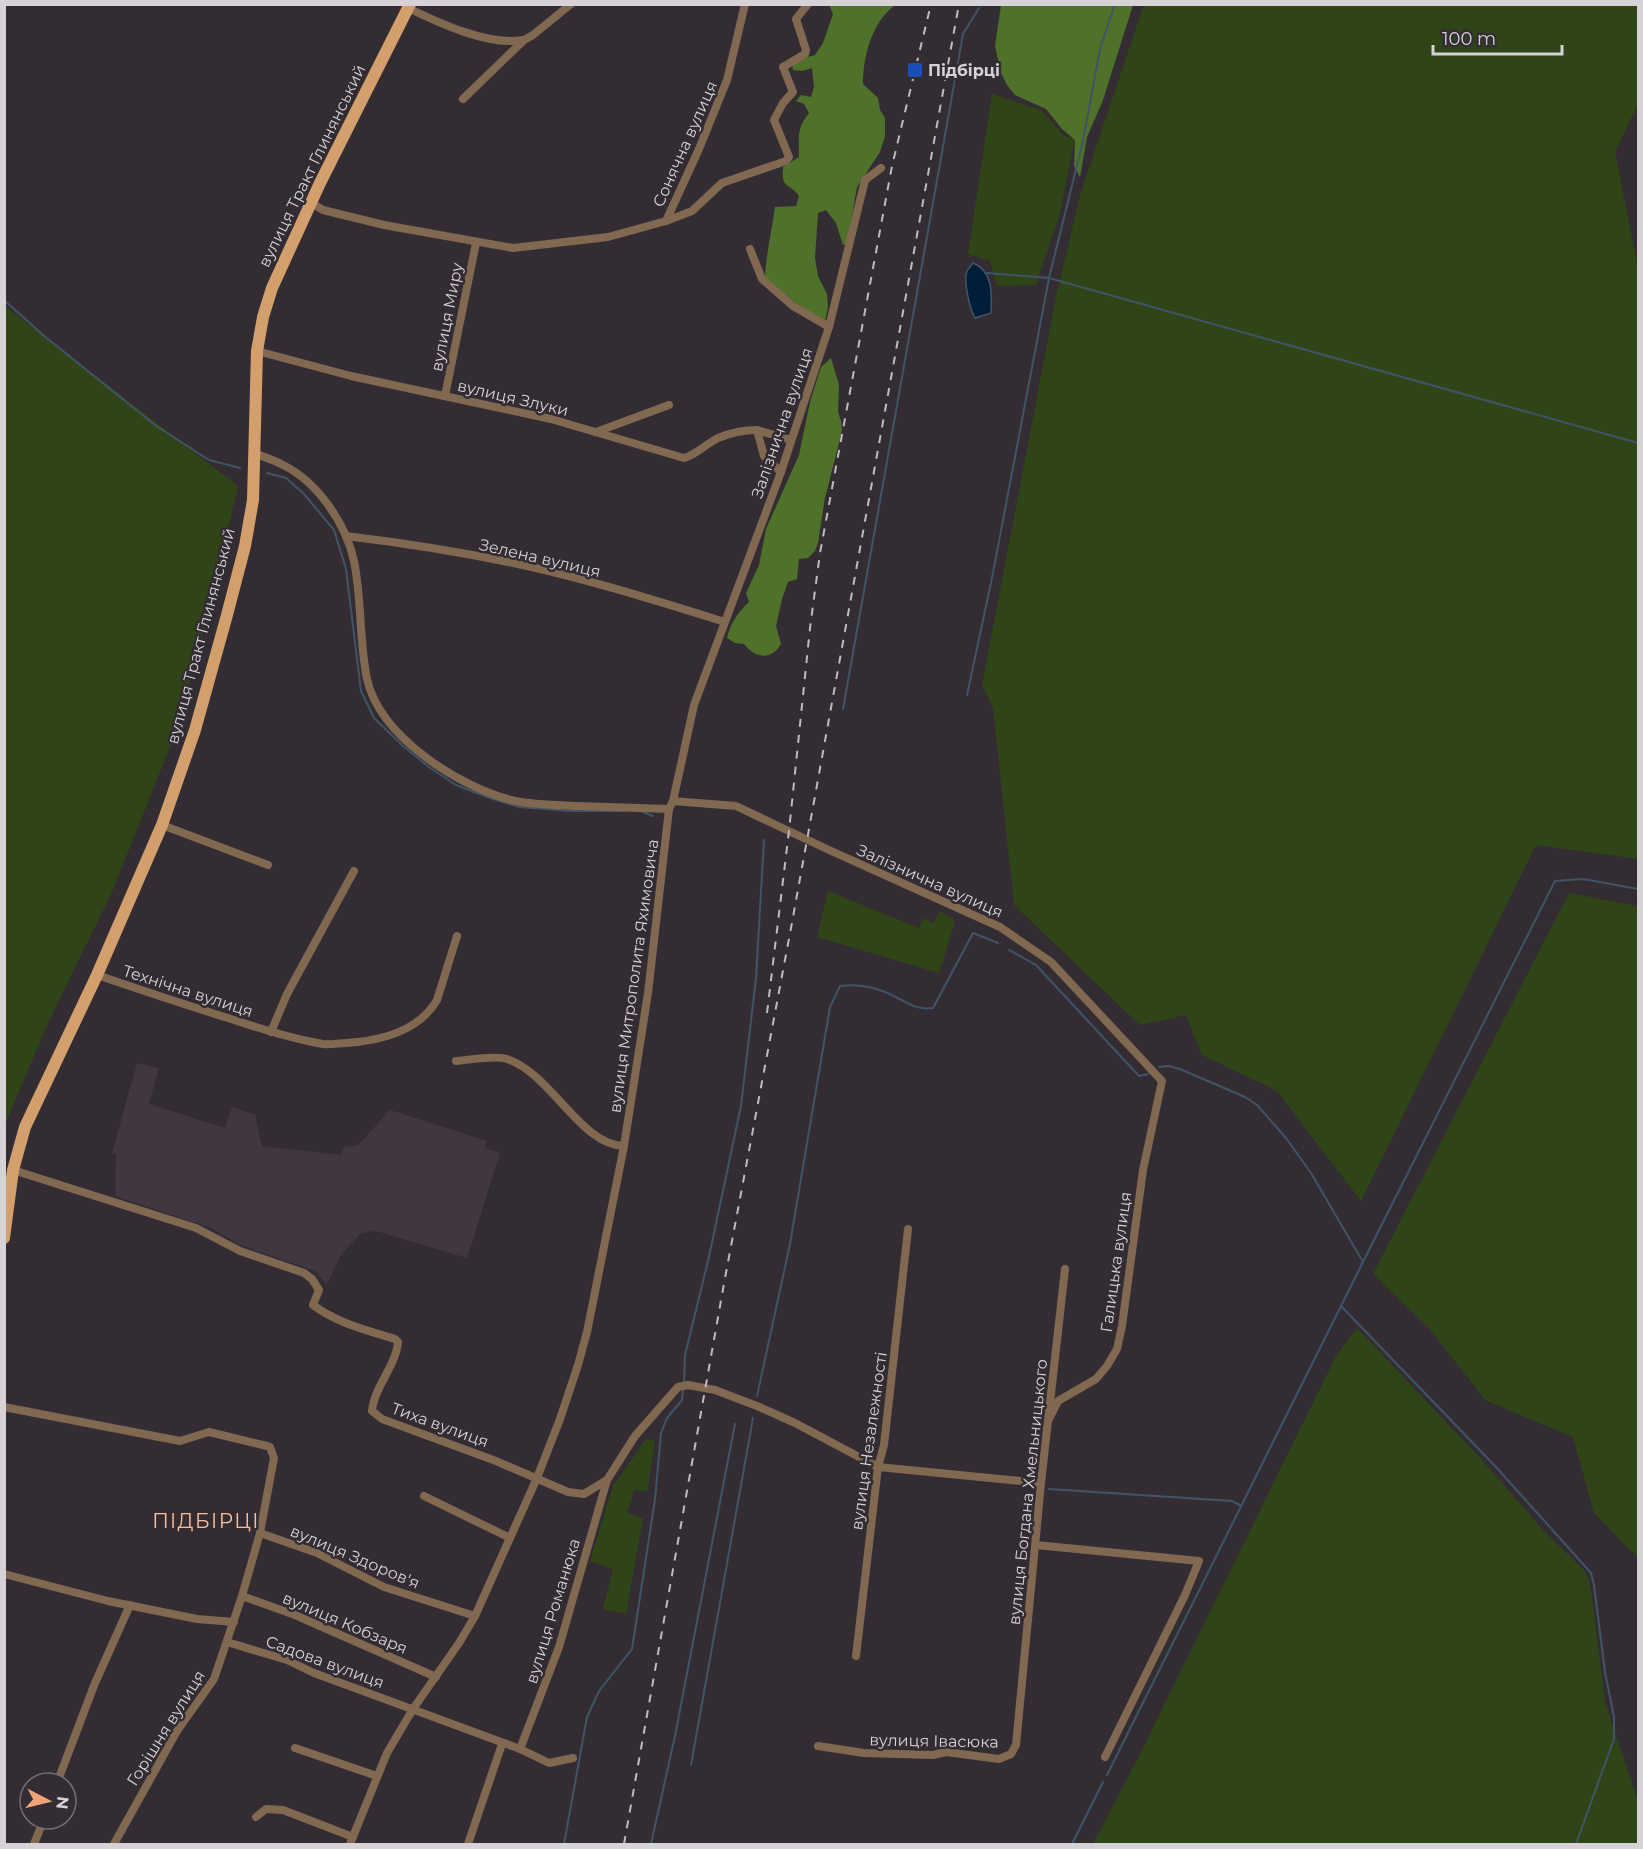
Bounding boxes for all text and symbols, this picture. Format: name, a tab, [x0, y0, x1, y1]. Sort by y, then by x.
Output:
scale bar	[1433, 18, 1562, 56]
text: 100 m	[1442, 28, 1496, 50]
marker: Підбірці	[906, 61, 924, 79]
place label: Підбірці	[928, 61, 1000, 80]
street label: вулиця Тракт Глинянський	[255, 62, 369, 270]
street label: Сонячна вулиця	[649, 78, 721, 210]
street label: вулиця Миру	[427, 261, 467, 373]
street label: Залізнична вулиця	[747, 345, 817, 501]
street label: вулиця Злуки	[456, 376, 570, 420]
street label: вулиця Тракт Глинянський	[163, 526, 239, 746]
street label: Зелена вулиця	[477, 535, 603, 581]
street label: вулиця Митрополита Яхимовича	[605, 838, 663, 1114]
street label: Залізнична вулиця	[854, 840, 1006, 922]
street label: Технічна вулиця	[121, 961, 255, 1021]
street label: Галицька вулиця	[1097, 1190, 1135, 1334]
street label: вулиця Незалежності	[847, 1351, 891, 1531]
street label: вулиця Богдана Хмельницького	[1005, 1358, 1051, 1626]
street label: Тиха вулиця	[389, 1399, 491, 1451]
district label: ПІДБІРЦІ	[152, 1509, 260, 1533]
street label: вулиця Здоров'я	[288, 1521, 422, 1593]
street label: вулиця Романюка	[522, 1536, 584, 1686]
street label: вулиця Кобзаря	[280, 1588, 410, 1658]
street label: Садова вулиця	[263, 1632, 387, 1692]
street label: Горішня вулиця	[123, 1667, 209, 1789]
street label: вулиця Івасюка	[869, 1730, 999, 1752]
north arrow	[18, 1771, 78, 1831]
text: N	[52, 1795, 73, 1810]

